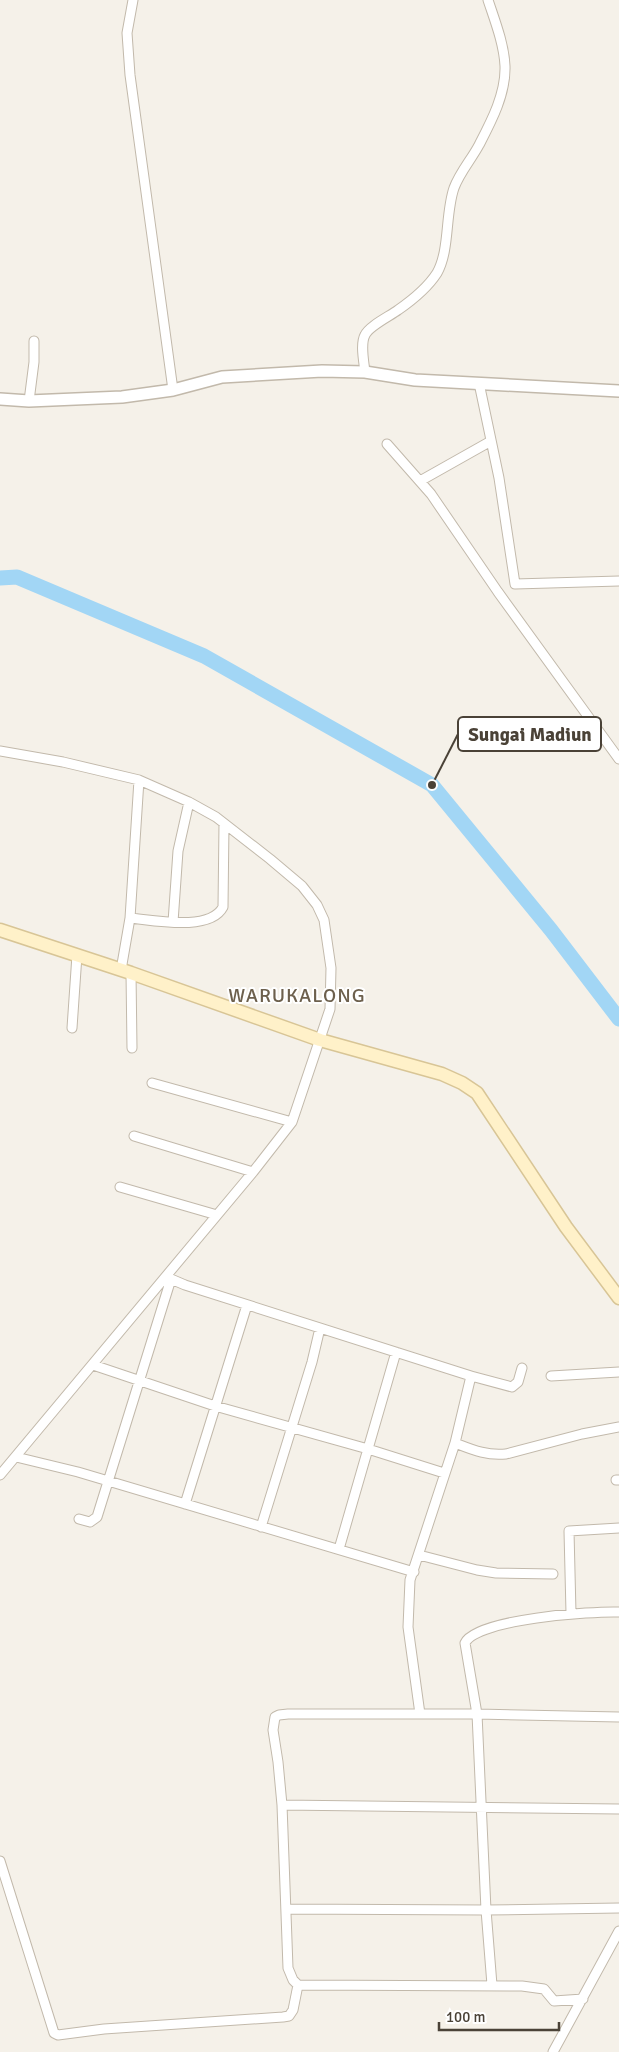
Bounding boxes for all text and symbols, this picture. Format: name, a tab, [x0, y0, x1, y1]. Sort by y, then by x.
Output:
callout: Sungai Madiun	[458, 717, 601, 751]
text: Sungai Madiun	[468, 723, 592, 747]
district label: WARUKALONG	[228, 983, 366, 1008]
scale bar	[439, 2000, 559, 2032]
text: 100 m	[446, 2008, 486, 2026]

